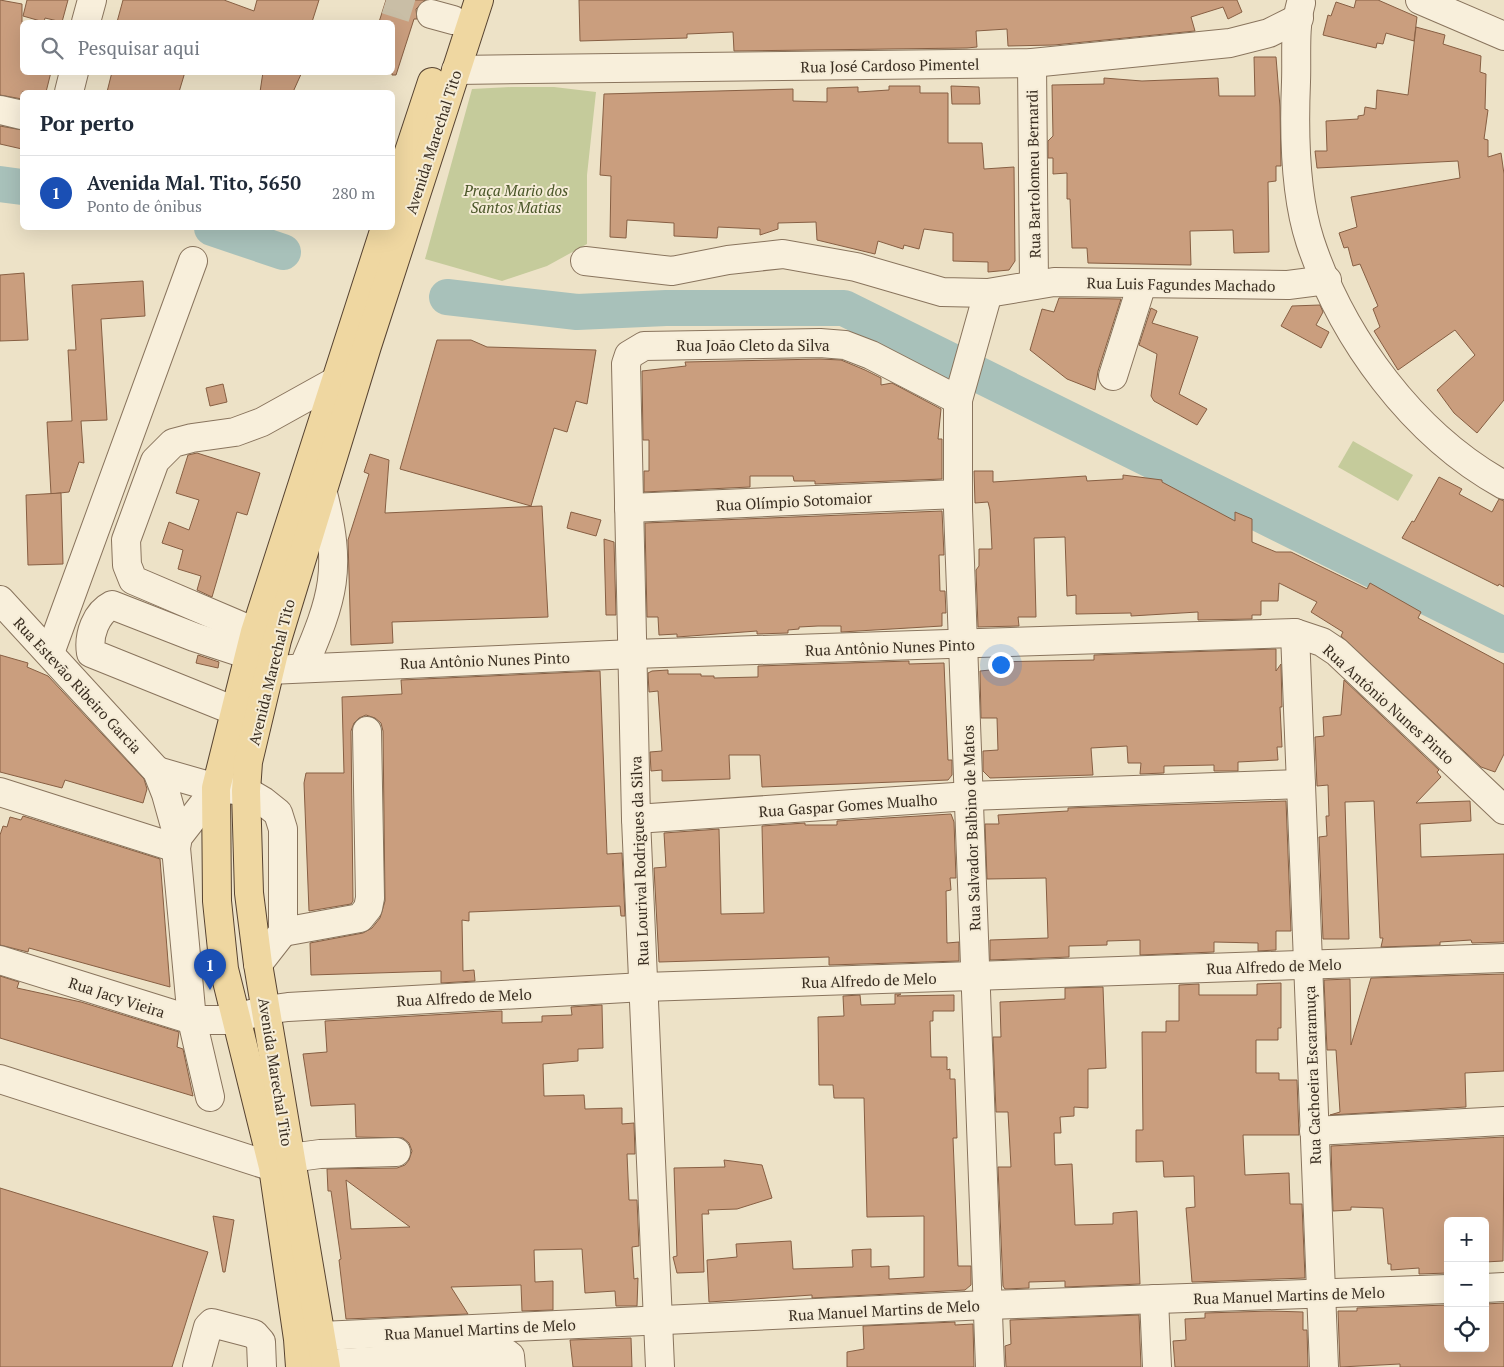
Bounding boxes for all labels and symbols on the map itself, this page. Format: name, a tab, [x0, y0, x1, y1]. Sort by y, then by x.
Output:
street label: Rua José Cardoso Pimentel	[800, 53, 980, 77]
street label: Avenida Marechal Tito	[400, 68, 466, 216]
street label: Rua Bartolomeu Bernardi	[1022, 89, 1044, 259]
park label: Praça Mario dos Santos Matias	[463, 180, 568, 217]
street label: Rua Luis Fagundes Machado	[1087, 272, 1275, 296]
street label: Rua João Cleto da Silva	[676, 335, 830, 355]
street label: Rua Olímpio Sotomaior	[715, 487, 873, 515]
street label: Avenida Marechal Tito	[243, 597, 299, 747]
street label: Rua Estevão Ribeiro Garcia	[10, 613, 147, 758]
street label: Rua Antônio Nunes Pinto	[805, 634, 975, 660]
street label: Rua Antônio Nunes Pinto	[1319, 640, 1459, 768]
street label: Rua Antônio Nunes Pinto	[400, 647, 570, 673]
your location	[988, 652, 1014, 678]
street label: Rua Salvador Balbino de Matos	[957, 725, 985, 931]
street label: Rua Lourival Rodrigues da Silva	[625, 755, 653, 966]
street label: Rua Gaspar Gomes Mualho	[758, 789, 938, 821]
pin: 1	[194, 949, 226, 990]
street label: Rua Alfredo de Melo	[1206, 954, 1342, 978]
street label: Rua Alfredo de Melo	[801, 968, 937, 992]
street label: Rua Jacy Vieira	[66, 972, 168, 1022]
street label: Rua Alfredo de Melo	[396, 983, 532, 1011]
street label: Rua Cachoeira Escaramuça	[1299, 985, 1325, 1165]
street label: Avenida Marechal Tito	[254, 996, 298, 1148]
street label: Rua Manuel Martins de Melo	[1193, 1282, 1385, 1308]
street label: Rua Manuel Martins de Melo	[788, 1295, 980, 1325]
street label: Rua Manuel Martins de Melo	[384, 1314, 576, 1344]

